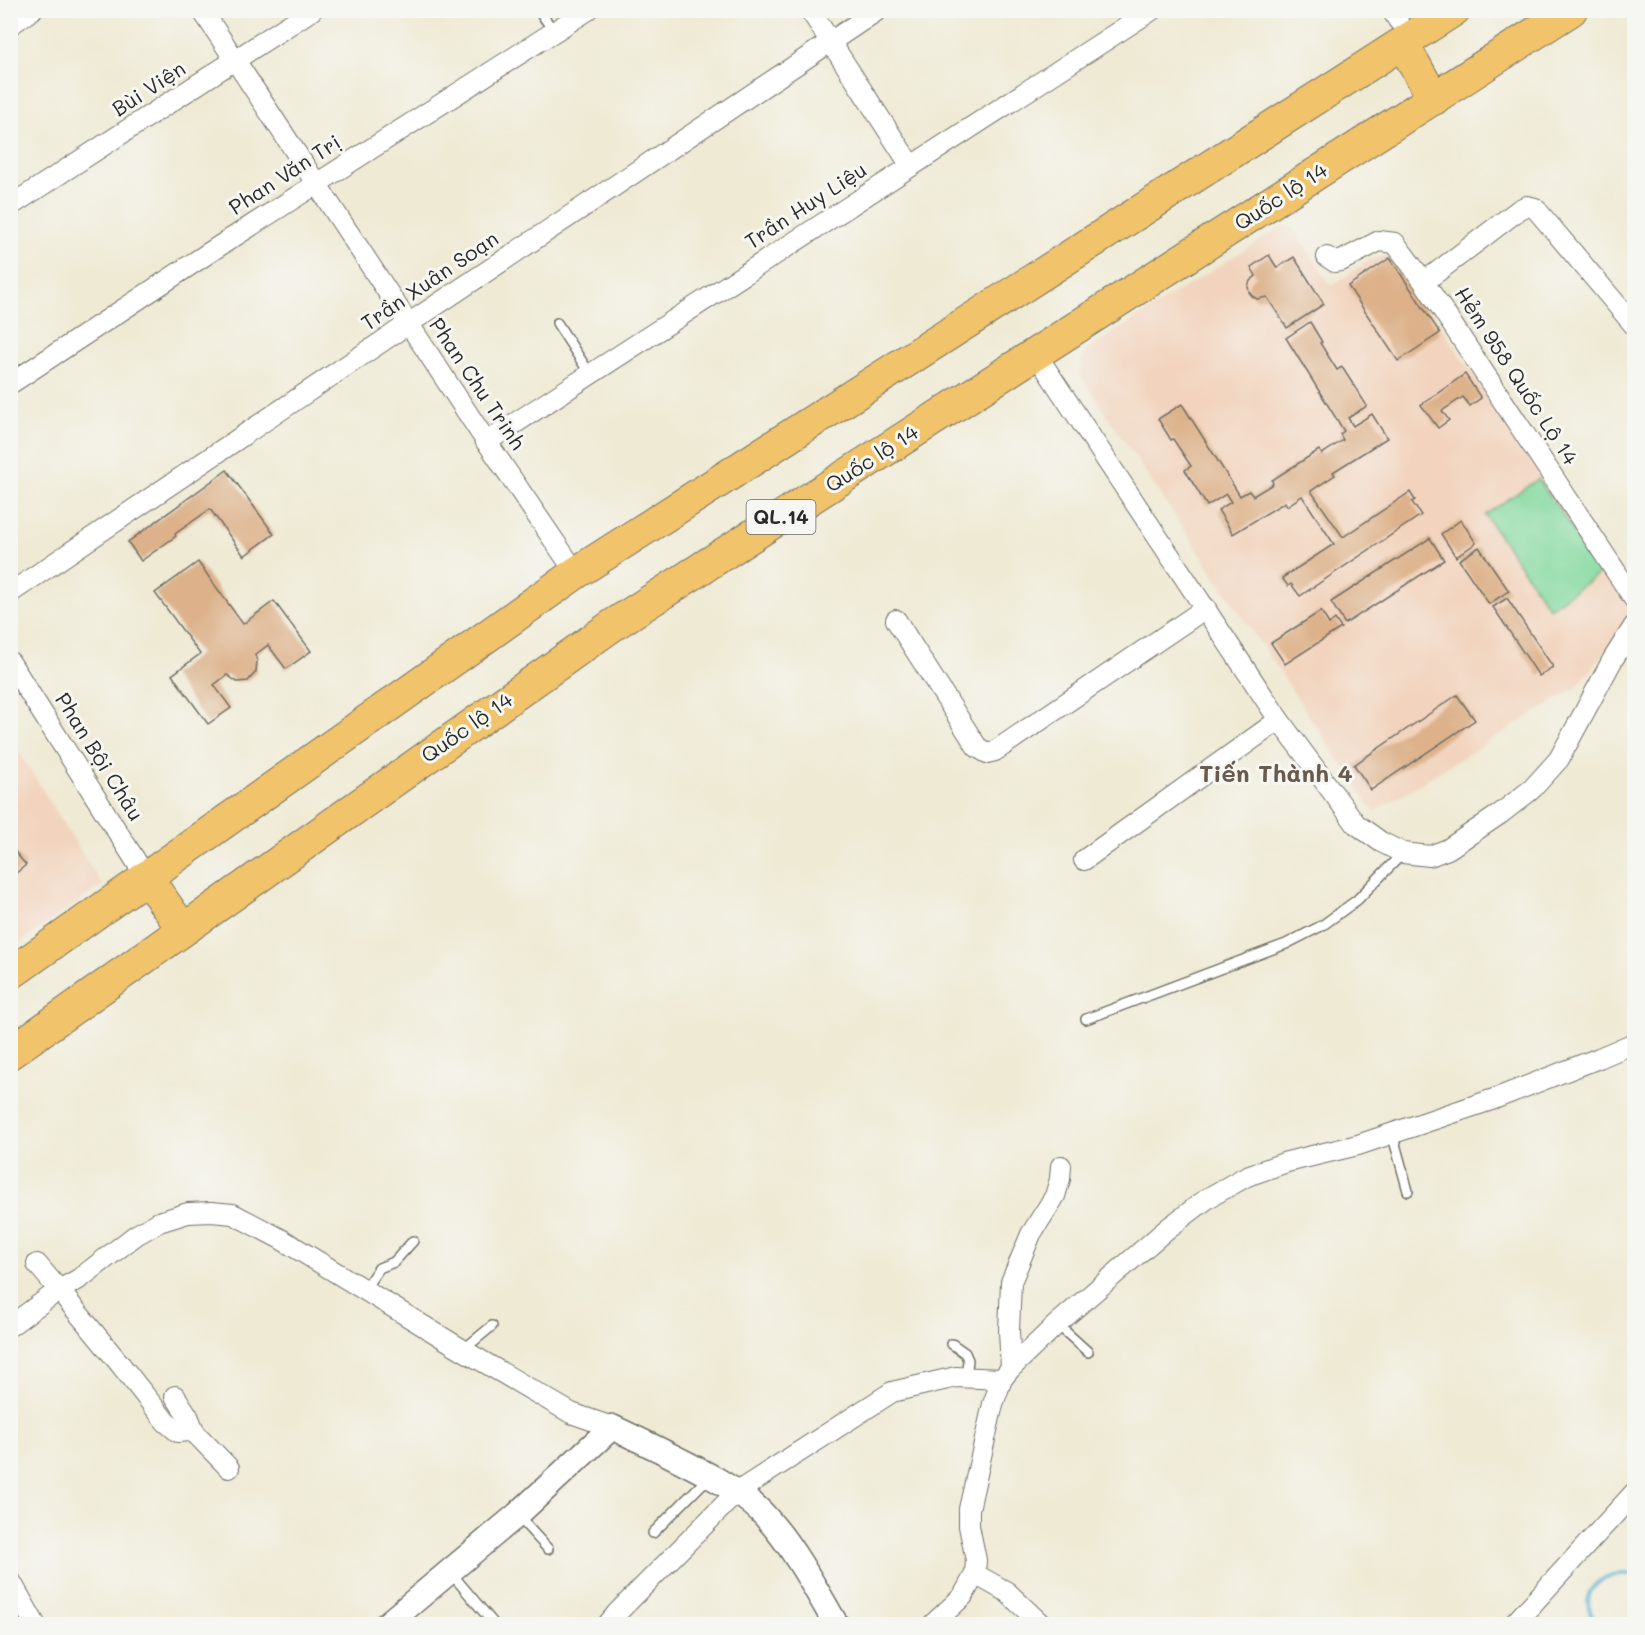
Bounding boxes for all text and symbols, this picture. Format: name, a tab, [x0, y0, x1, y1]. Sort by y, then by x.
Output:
street label: Bùi Viện	[106, 54, 190, 121]
street label: Phan Văn Trị	[223, 128, 345, 220]
street label: Trần Huy Liệu	[739, 155, 871, 254]
street label: Quốc lộ 14	[1229, 155, 1332, 236]
street label: Trần Xuân Soạn	[355, 224, 503, 336]
street label: Hẻm 958 Quốc Lộ 14	[1450, 281, 1585, 470]
street label: Phan Chu Trinh	[424, 312, 532, 454]
street label: Quốc lộ 14	[820, 417, 923, 498]
road number: QL.14	[746, 500, 816, 534]
street label: Quốc lộ 14	[415, 685, 518, 768]
street label: Phan Bội Châu	[50, 687, 150, 825]
district label: Tiến Thành 4	[1199, 757, 1353, 788]

